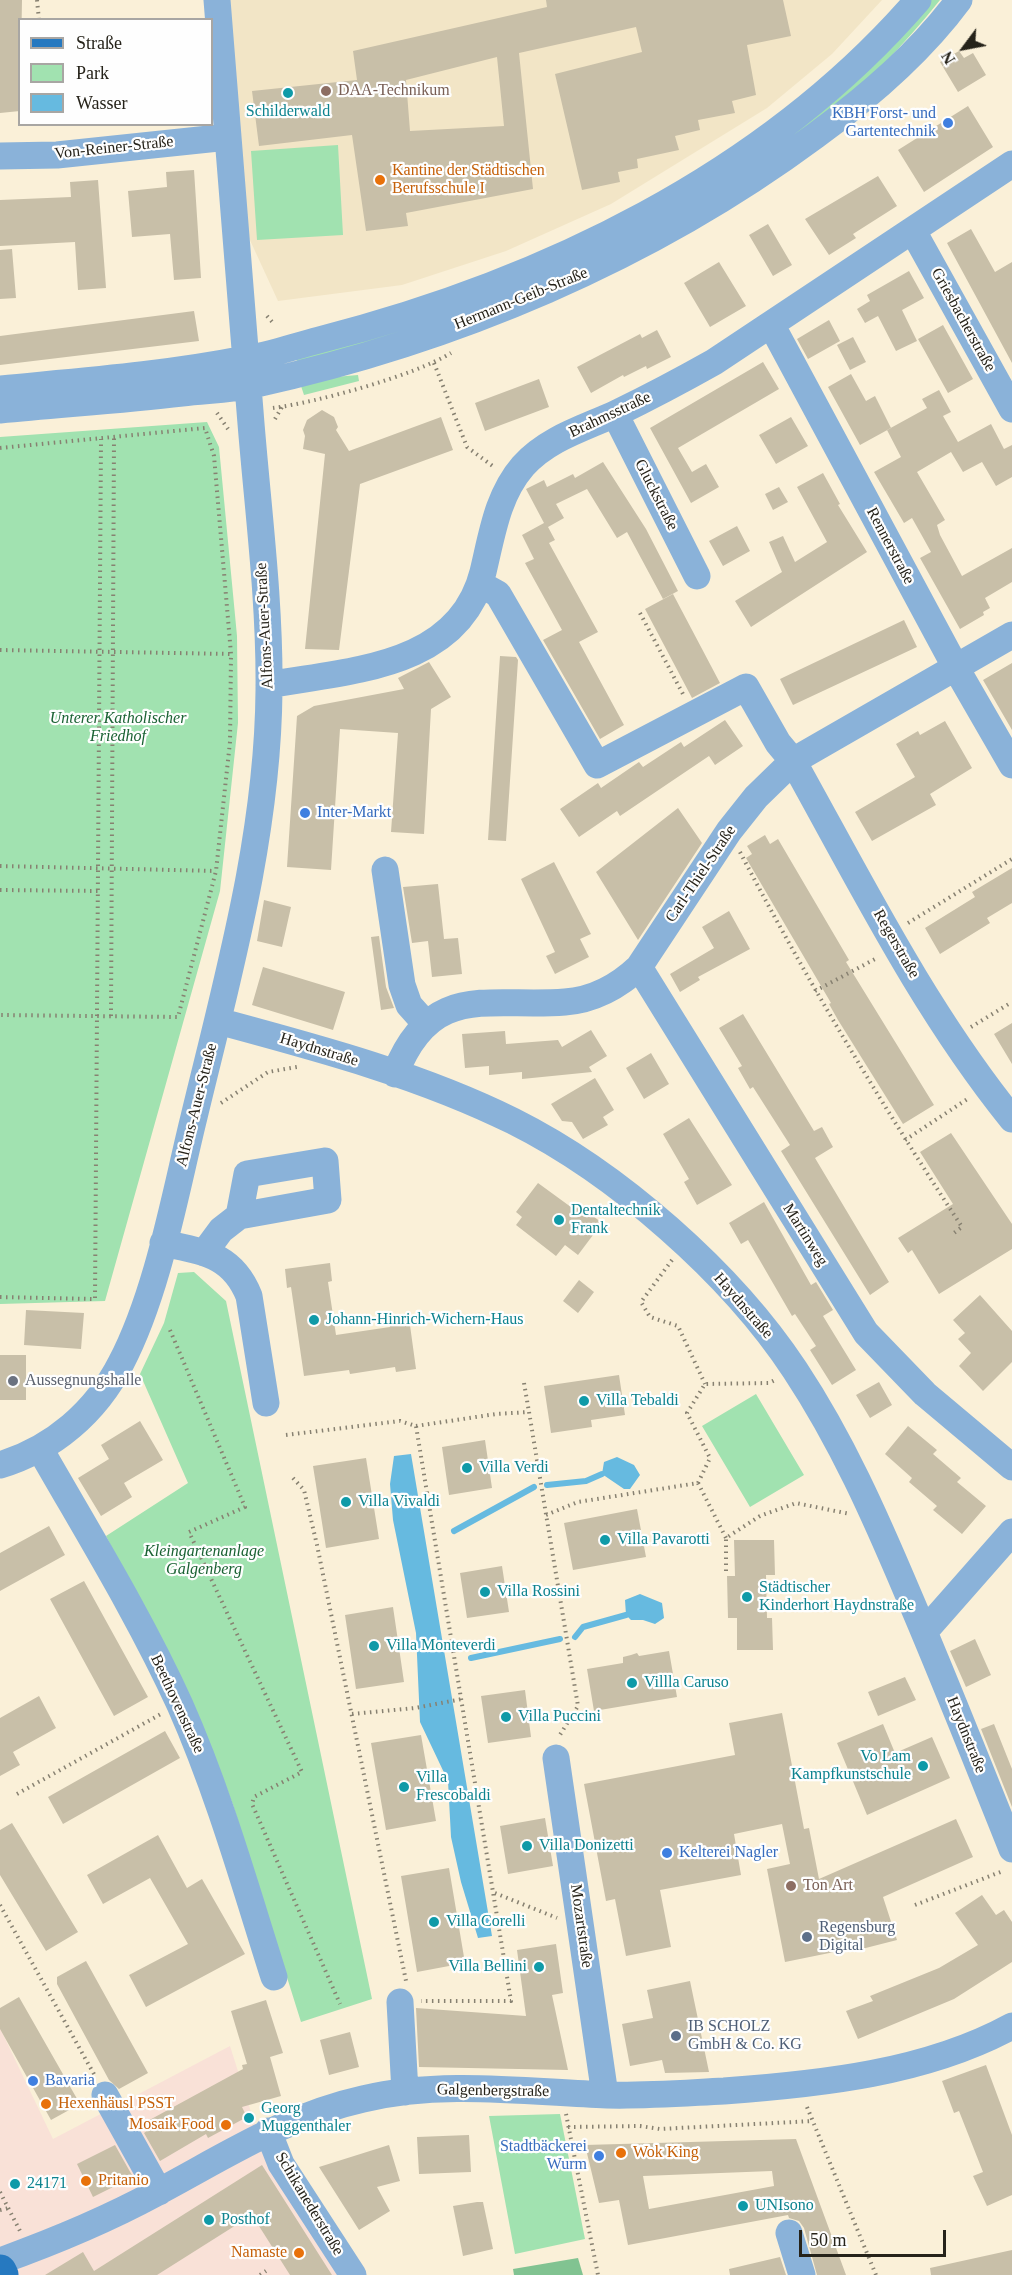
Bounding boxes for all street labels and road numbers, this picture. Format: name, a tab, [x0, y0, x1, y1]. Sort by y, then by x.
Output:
street label: Von-Reiner-Straße	[54, 132, 174, 164]
street label: Hermann-Geib-Straße	[451, 263, 591, 335]
street label: Griesbacherstraße	[927, 265, 999, 375]
street label: Brahmsstraße	[566, 388, 654, 442]
street label: Gluckstraße	[630, 456, 682, 534]
street label: Rennerstraße	[862, 504, 918, 588]
street label: Alfons-Auer-Straße	[252, 562, 278, 690]
street label: Carl-Thiel-Straße	[661, 822, 741, 926]
street label: Regerstraße	[869, 906, 923, 982]
street label: Haydnstraße	[278, 1029, 360, 1071]
street label: Alfons-Auer-Straße	[172, 1041, 222, 1169]
street label: Martinweg	[778, 1200, 832, 1270]
street label: Haydnstraße	[709, 1269, 777, 1343]
street label: Beethovenstraße	[146, 1652, 208, 1756]
street label: Haydnstraße	[942, 1694, 990, 1776]
street label: Mozartstraße	[566, 1883, 596, 1969]
street label: Galgenbergstraße	[437, 2080, 549, 2102]
street label: Schikanederstraße	[271, 2149, 347, 2259]

